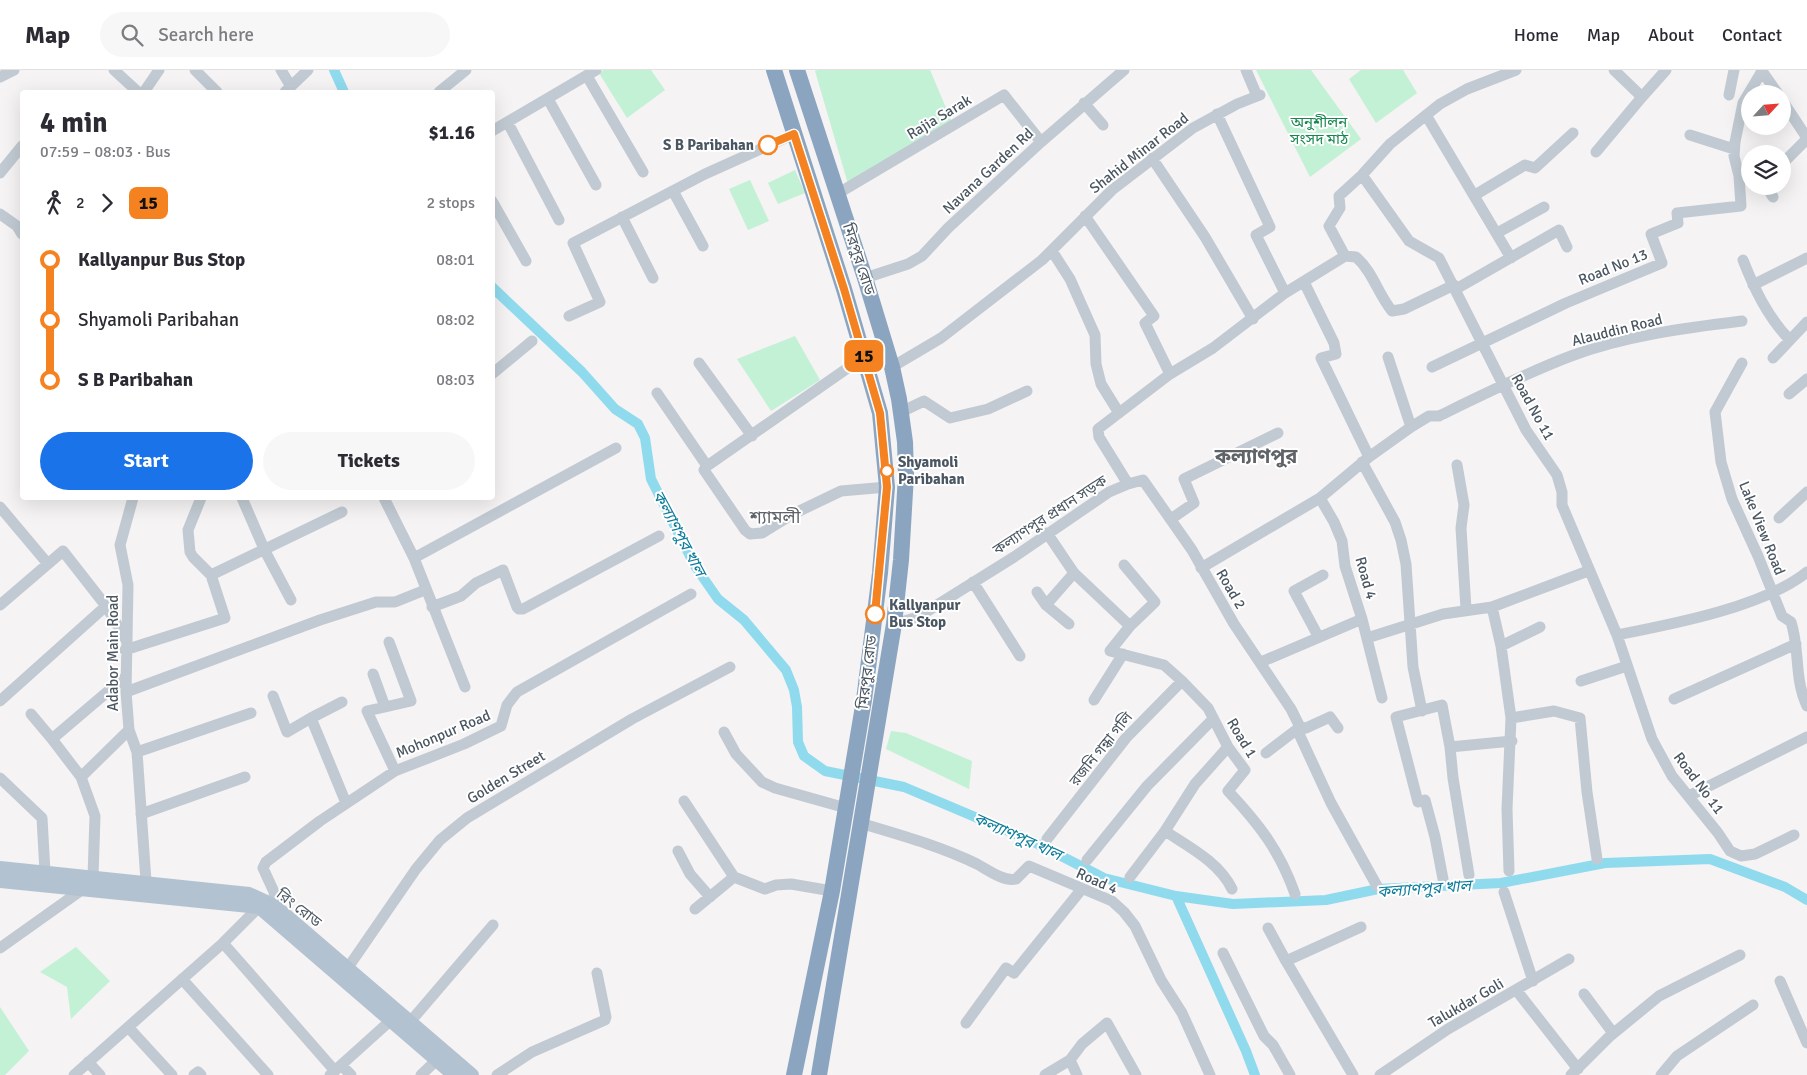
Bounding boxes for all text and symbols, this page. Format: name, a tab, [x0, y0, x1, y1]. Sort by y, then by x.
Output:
search box	[100, 12, 450, 57]
text: Map	[25, 20, 70, 50]
icon: search	[118, 21, 146, 49]
text: Search here	[158, 23, 254, 47]
text: Home	[1514, 24, 1559, 46]
text: Map	[1587, 24, 1620, 46]
text: About	[1648, 24, 1694, 46]
text: Contact	[1722, 24, 1782, 46]
north arrow	[1741, 85, 1791, 135]
map controls	[1741, 85, 1791, 195]
street label: Rajia Sarak	[903, 90, 975, 143]
text: 4 min	[40, 106, 108, 140]
street label: Shahid Minar Road	[1086, 109, 1192, 197]
park label: অনুশীলন সংসদ মাঠ	[1289, 113, 1349, 148]
text: $1.16	[429, 121, 475, 145]
street label: Navana Garden Rd	[939, 124, 1037, 218]
marker: S B Paribahan	[758, 135, 778, 155]
place label: S B Paribahan	[663, 136, 754, 154]
text: 07:59 – 08:03 · Bus	[40, 142, 171, 162]
button: layers	[1741, 145, 1791, 195]
icon: walk	[40, 189, 68, 217]
icon: forward	[93, 189, 121, 217]
text: 15	[139, 192, 158, 214]
text: 2	[76, 193, 85, 213]
text: 2 stops	[427, 193, 475, 213]
street label: মিরপুর রোড	[839, 220, 879, 297]
street label: Road No 13	[1576, 245, 1650, 289]
text: Kallyanpur Bus Stop	[78, 248, 245, 272]
text: 08:01	[436, 250, 475, 270]
text: Shyamoli Paribahan	[78, 308, 239, 332]
text: 08:02	[436, 310, 475, 330]
street label: Alauddin Road	[1570, 310, 1664, 350]
line badge: 15	[842, 340, 886, 372]
text: 15	[854, 345, 874, 367]
text: S B Paribahan	[78, 368, 193, 392]
text: 08:03	[436, 370, 475, 390]
street label: Road No 11	[1507, 371, 1559, 443]
button: Start	[40, 432, 253, 490]
button: Tickets	[263, 432, 475, 490]
district label: কল্যাণপুর	[1214, 444, 1298, 469]
place label: Shyamoli Paribahan	[898, 453, 965, 488]
marker: Shyamoli Paribahan	[880, 464, 894, 478]
street label: কল্যাণপুর প্রধান সড়ক	[989, 471, 1111, 559]
street label: Lake View Road	[1735, 478, 1789, 578]
water label: কল্যাণপুর খাল	[648, 487, 712, 583]
district label: শ্যামলী	[749, 506, 801, 528]
street label: Road 4	[1351, 555, 1381, 601]
street label: Road 2	[1212, 566, 1250, 612]
street label: Adabor Main Road	[104, 595, 122, 711]
place label: Kallyanpur Bus Stop	[889, 596, 961, 631]
marker: Kallyanpur Bus Stop	[865, 604, 885, 624]
street label: মিরপুর রোড	[853, 634, 880, 711]
street label: Mohonpur Road	[393, 706, 493, 762]
street label: রজনি গন্ধা গলি	[1065, 708, 1137, 790]
street label: Road 1	[1223, 715, 1261, 761]
street label: Golden Street	[464, 747, 548, 807]
street label: Road No 11	[1670, 748, 1728, 818]
water label: কল্যাণপুর খাল	[971, 809, 1068, 867]
street label: Road 4	[1073, 864, 1121, 898]
water label: কল্যাণপুর খাল	[1376, 876, 1475, 902]
street label: রিং রোড	[272, 884, 325, 931]
street label: Talukdar Goli	[1425, 974, 1507, 1032]

